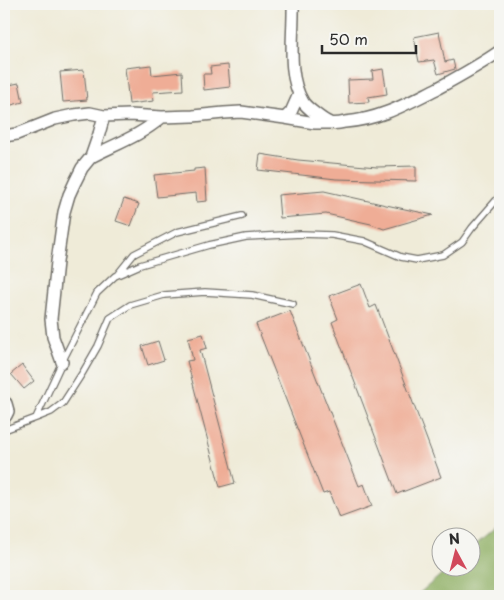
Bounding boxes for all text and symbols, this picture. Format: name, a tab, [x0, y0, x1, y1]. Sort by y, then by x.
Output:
scale bar	[322, 22, 415, 54]
text: 50 m	[329, 27, 368, 50]
north arrow	[432, 528, 482, 578]
text: N	[448, 528, 461, 550]

